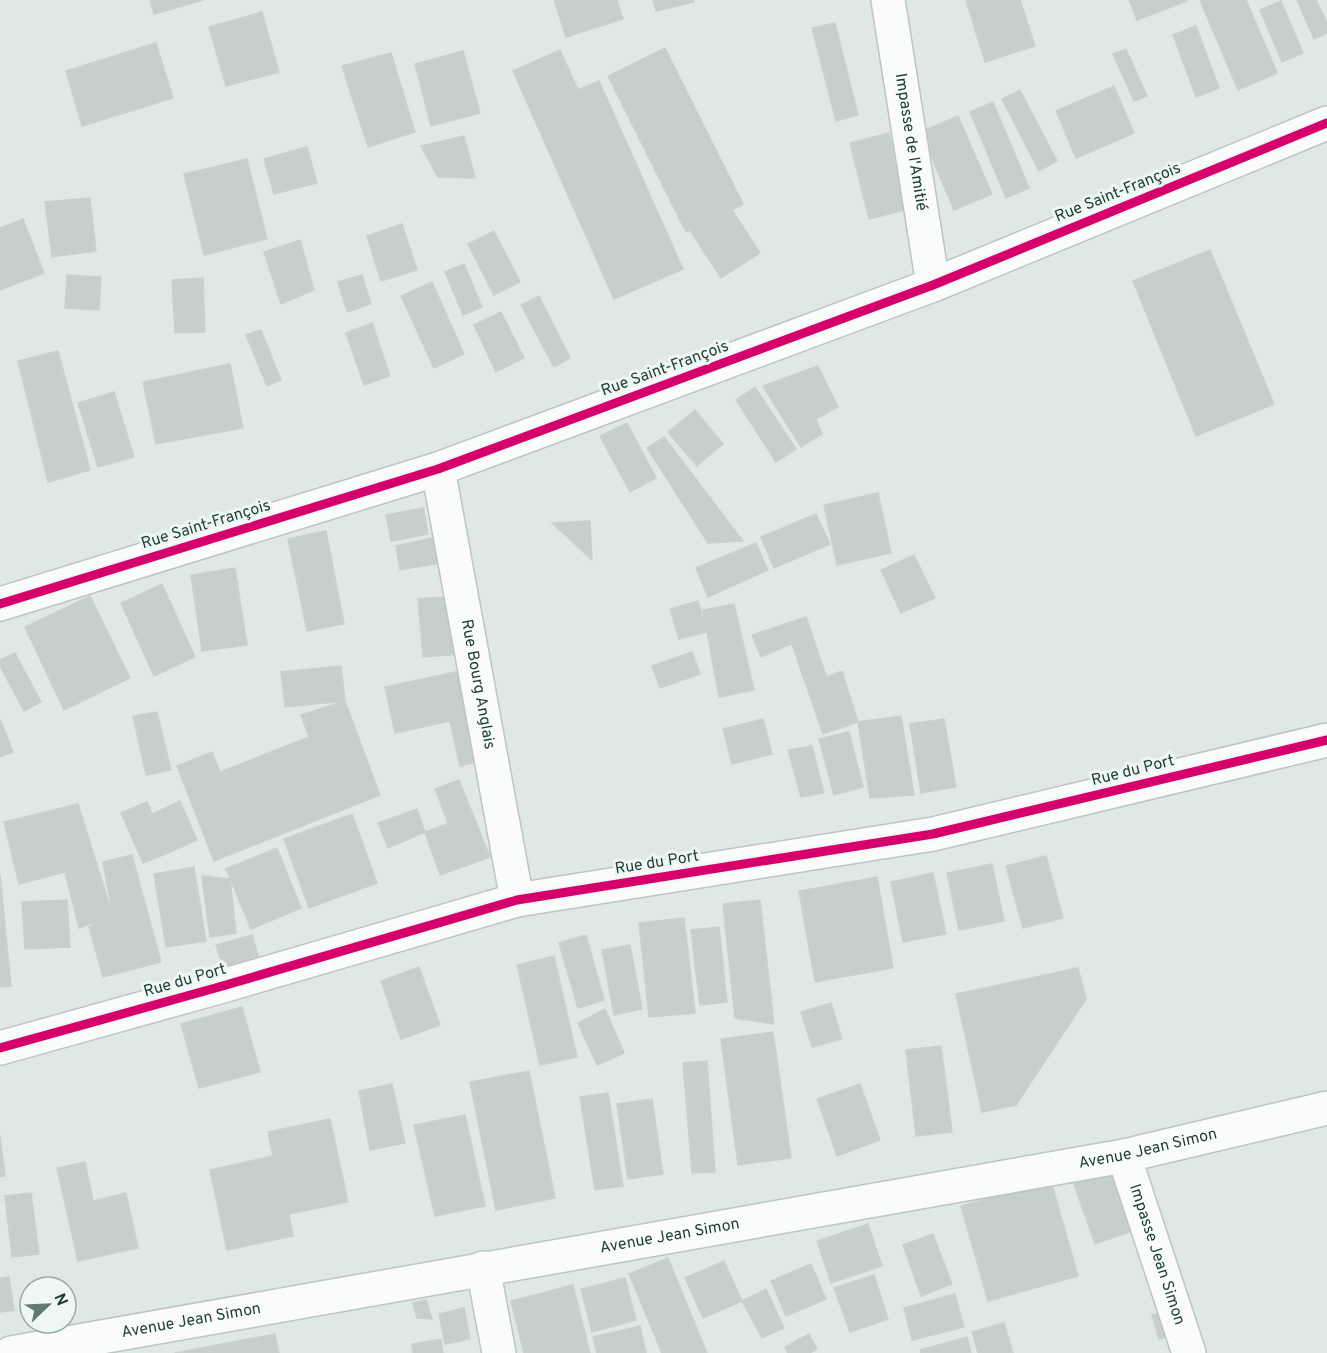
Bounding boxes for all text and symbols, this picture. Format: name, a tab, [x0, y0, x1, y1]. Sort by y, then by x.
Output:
street label: Impasse de l'Amitié	[890, 72, 931, 213]
street label: Rue Saint-François	[1052, 159, 1184, 227]
street label: Rue Saint-François	[598, 337, 732, 401]
street label: Rue Saint-François	[139, 496, 273, 554]
street label: Rue Bourg Anglais	[456, 618, 499, 751]
street label: Rue du Port	[1089, 751, 1177, 791]
street label: Rue du Port	[613, 846, 701, 880]
street label: Rue du Port	[141, 960, 229, 1002]
street label: Avenue Jean Simon	[1077, 1124, 1219, 1174]
street label: Impasse Jean Simon	[1124, 1182, 1189, 1328]
street label: Avenue Jean Simon	[598, 1214, 741, 1259]
north arrow	[18, 1275, 78, 1335]
text: N	[49, 1291, 71, 1309]
street label: Avenue Jean Simon	[120, 1299, 263, 1343]

